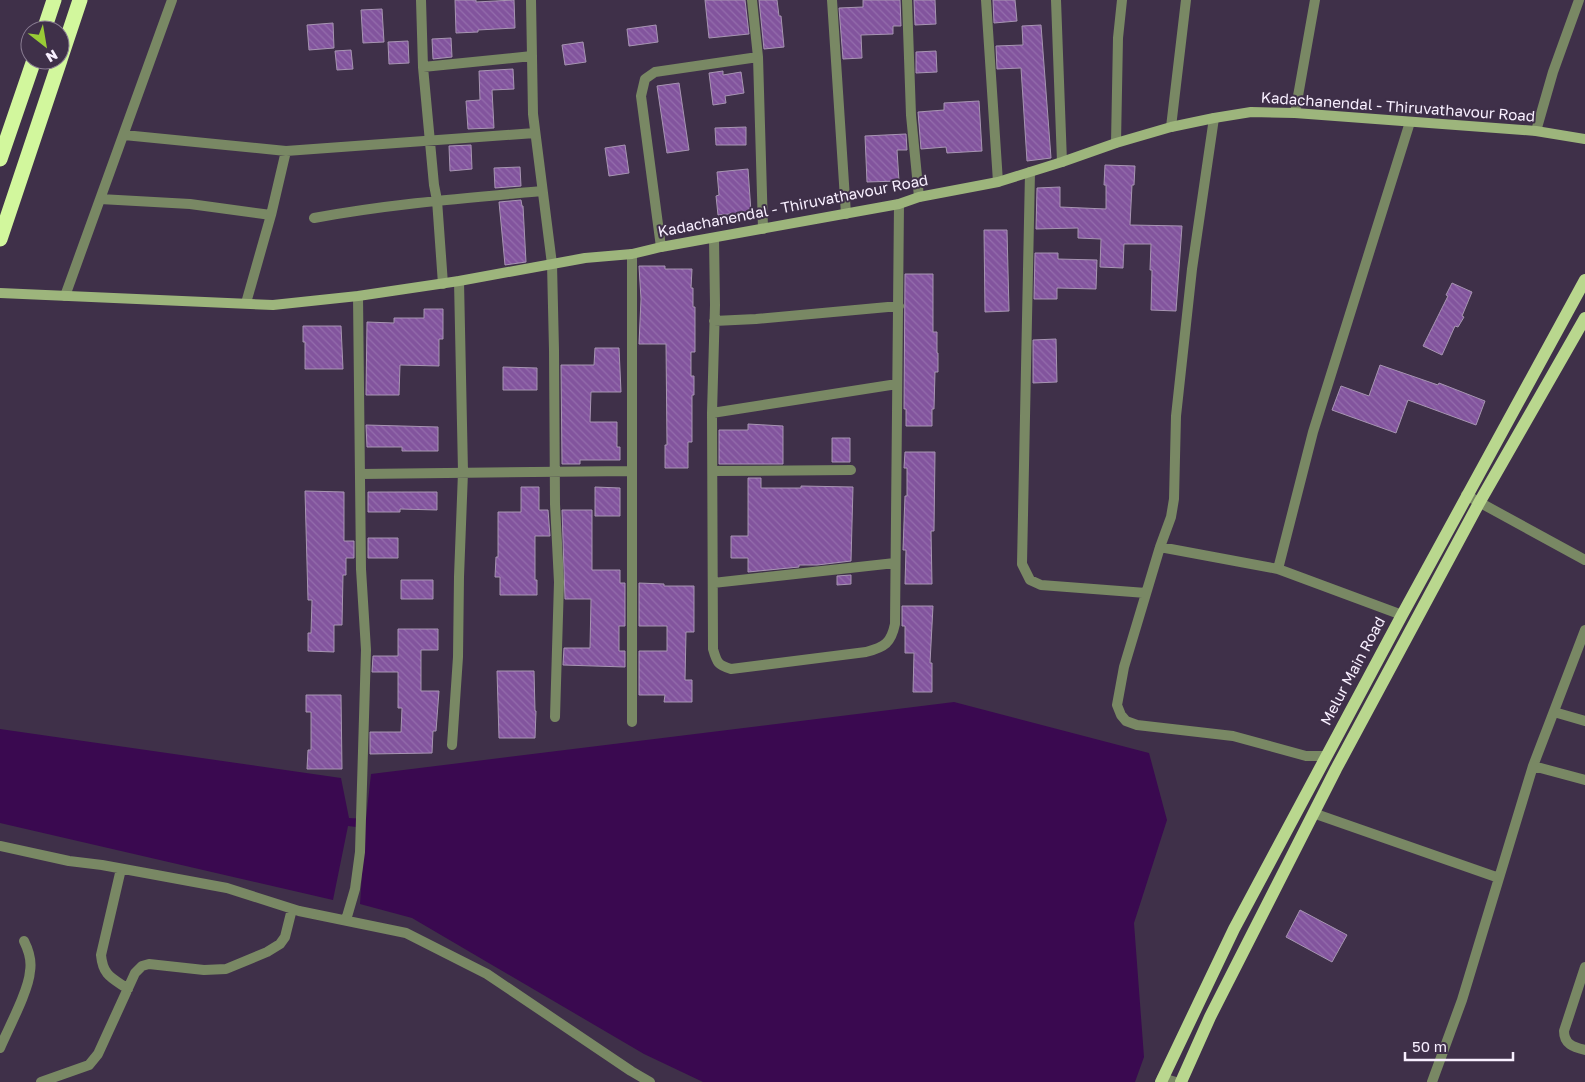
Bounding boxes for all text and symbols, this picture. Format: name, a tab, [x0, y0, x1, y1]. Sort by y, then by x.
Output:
north arrow	[20, 20, 70, 70]
text: N	[43, 47, 61, 67]
street label: Kadachanendal - Thiruvathavour Road	[1260, 87, 1536, 125]
street label: Kadachanendal - Thiruvathavour Road	[656, 170, 929, 240]
street label: Melur Main Road	[1316, 613, 1388, 728]
scale bar	[1405, 1030, 1512, 1062]
text: 50 m	[1412, 1037, 1447, 1055]

